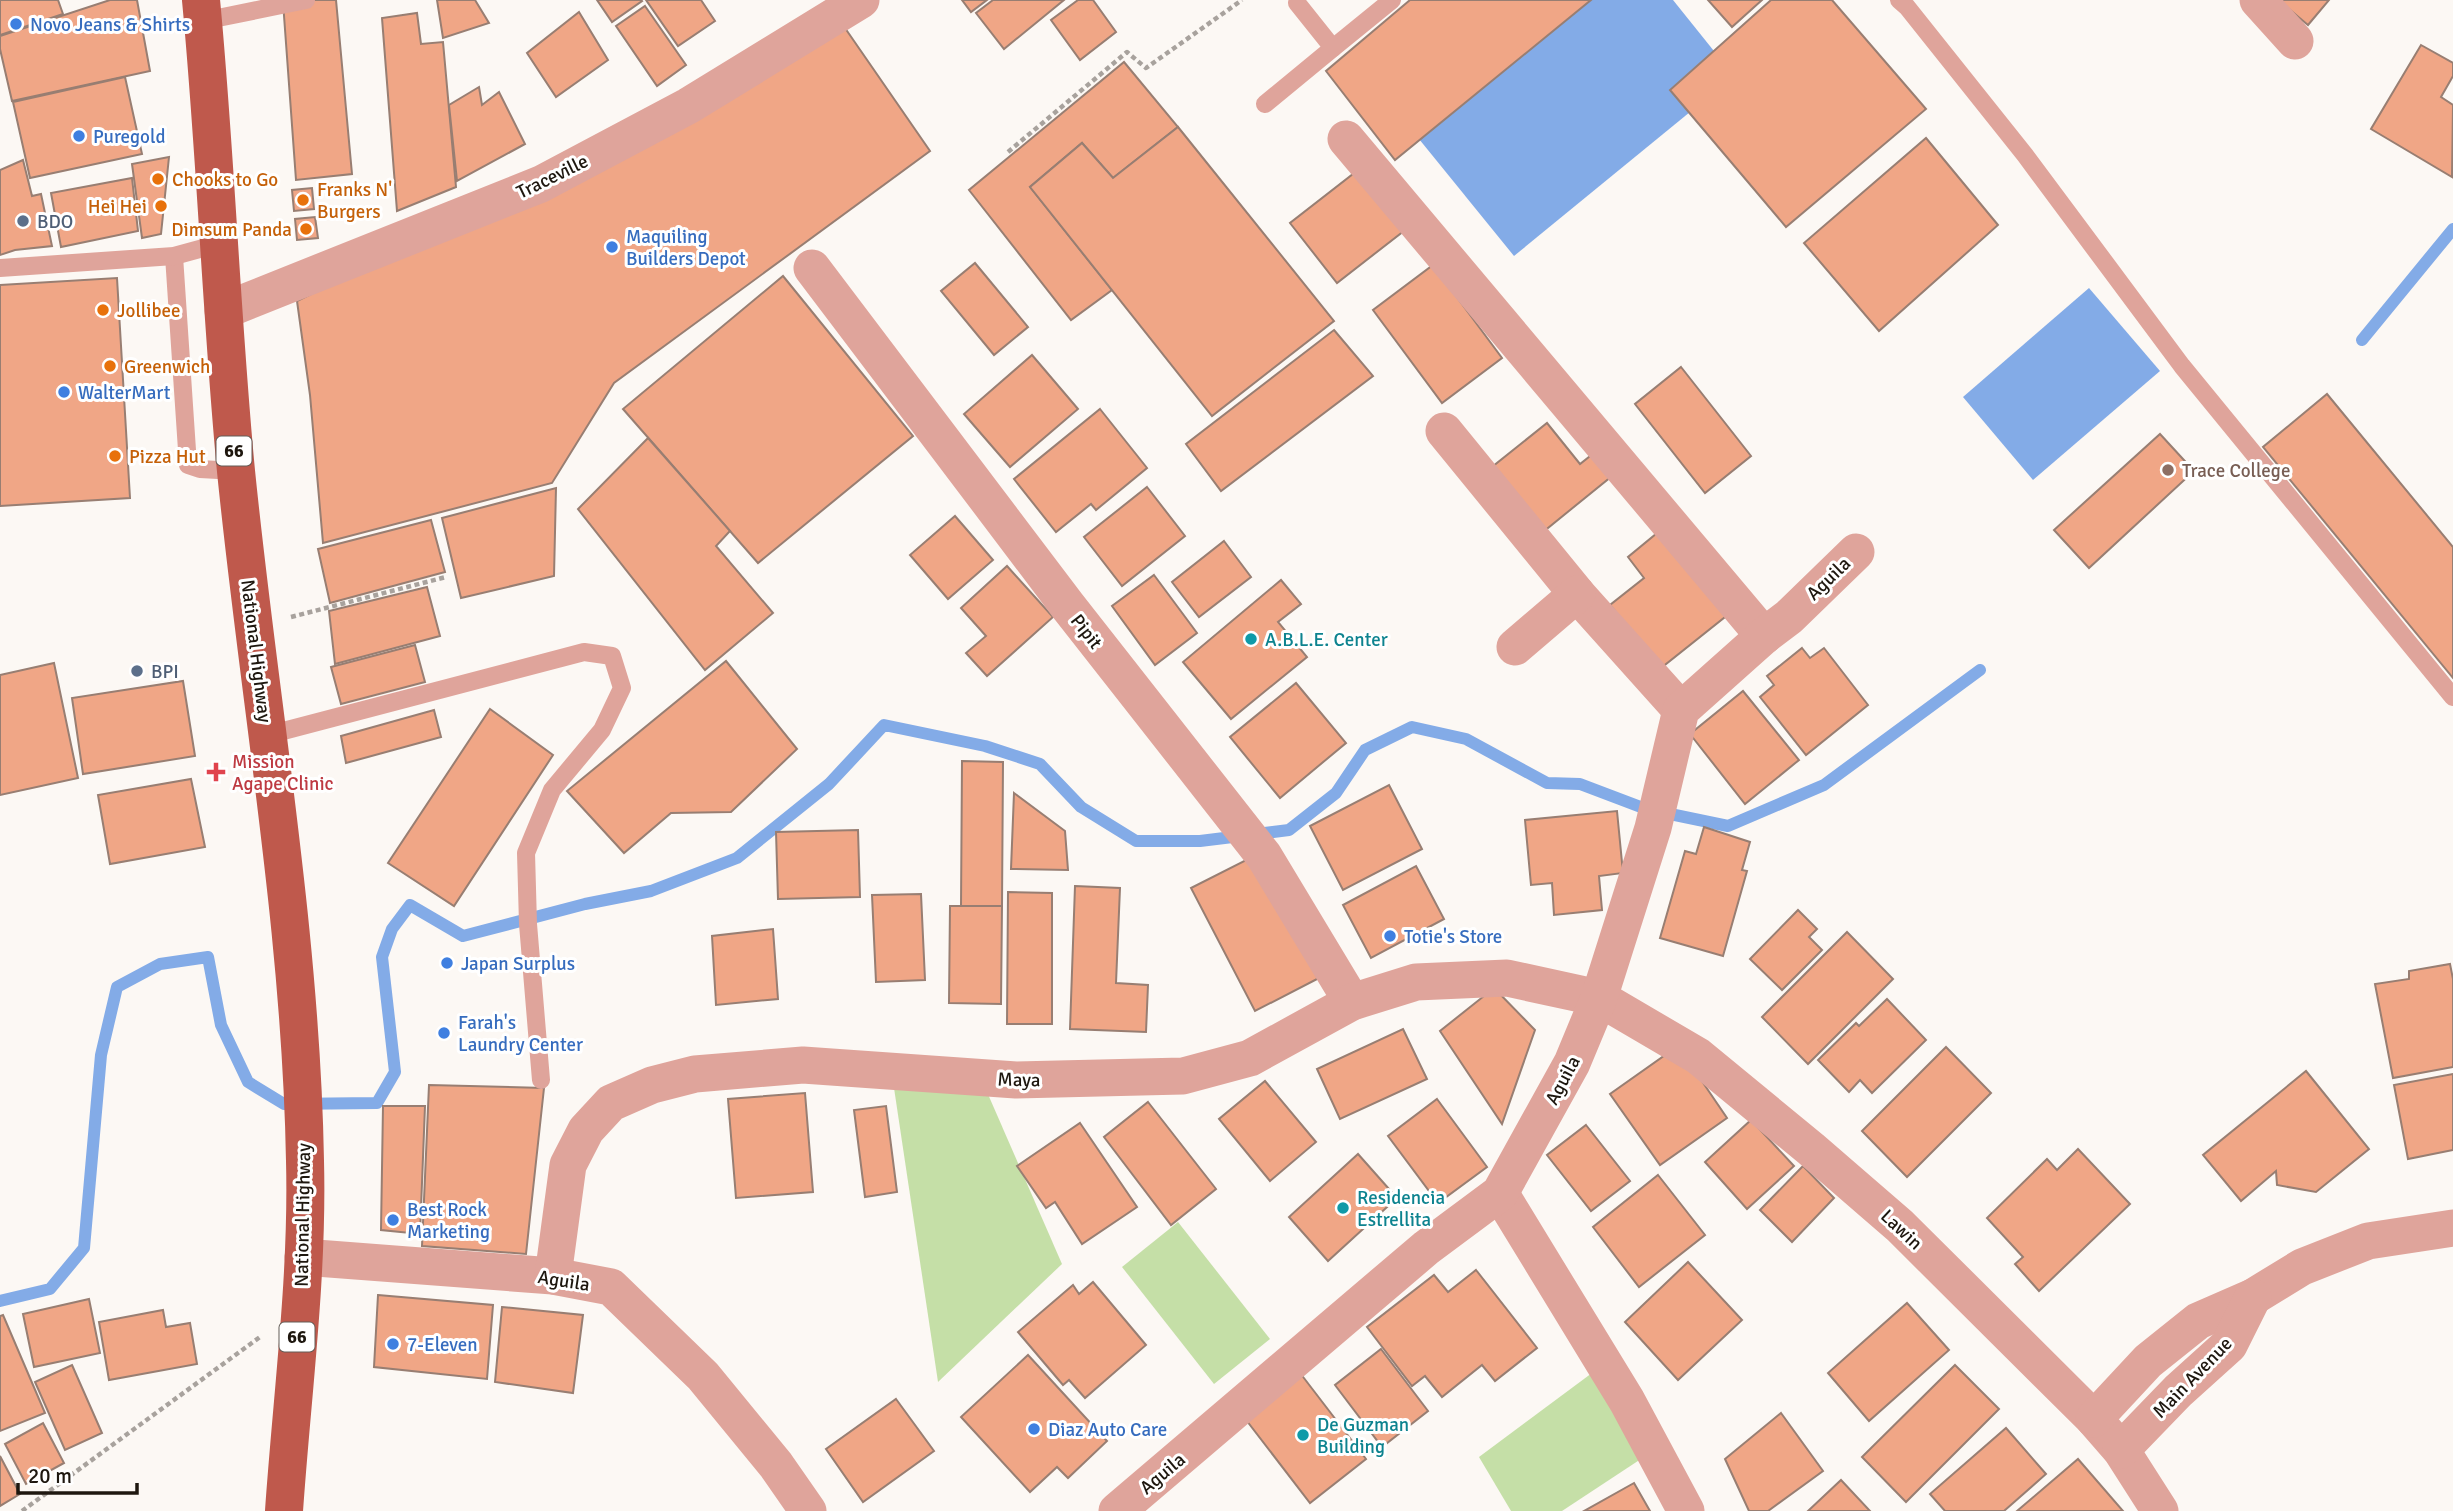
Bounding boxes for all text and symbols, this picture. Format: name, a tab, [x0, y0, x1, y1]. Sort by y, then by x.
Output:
place label: Novo Jeans & Shirts	[30, 13, 190, 37]
marker: Novo Jeans & Shirts	[8, 16, 24, 32]
place label: Puregold	[93, 125, 166, 149]
marker: Puregold	[71, 128, 87, 144]
street label: Traceville	[513, 149, 592, 205]
place label: Chooks to Go	[172, 168, 278, 192]
marker: Chooks to Go	[150, 171, 166, 187]
place label: Franks N' Burgers	[317, 178, 392, 224]
marker: Franks N' Burgers	[295, 192, 311, 208]
place label: Hei Hei	[88, 195, 147, 219]
marker: Hei Hei	[153, 198, 169, 214]
place label: BDO	[37, 210, 73, 234]
marker: BDO	[15, 213, 31, 229]
place label: Dimsum Panda	[171, 218, 292, 242]
marker: Dimsum Panda	[298, 221, 314, 237]
place label: Maquiling Builders Depot	[626, 225, 746, 271]
marker: Maquiling Builders Depot	[604, 239, 620, 255]
place label: Jollibee	[117, 299, 180, 323]
marker: Jollibee	[95, 302, 111, 318]
place label: Greenwich	[124, 355, 210, 379]
marker: Greenwich	[102, 358, 118, 374]
place label: WalterMart	[78, 381, 171, 405]
marker: WalterMart	[56, 384, 72, 400]
road number: 66	[216, 436, 252, 466]
place label: Pizza Hut	[129, 445, 206, 469]
marker: Pizza Hut	[107, 448, 123, 464]
place label: Trace College	[2182, 459, 2290, 483]
marker: Trace College	[2160, 462, 2176, 478]
street label: Aguila	[1802, 552, 1856, 605]
street label: National Highway	[235, 578, 277, 724]
street label: Pipit	[1065, 609, 1107, 654]
place label: A.B.L.E. Center	[1265, 628, 1388, 652]
marker: A.B.L.E. Center	[1243, 631, 1259, 647]
place label: BPI	[151, 660, 179, 684]
marker: BPI	[129, 663, 145, 679]
place label: Mission Agape Clinic	[232, 750, 334, 796]
marker: Mission Agape Clinic	[206, 762, 226, 782]
place label: Totie's Store	[1404, 925, 1502, 949]
marker: Totie's Store	[1382, 928, 1398, 944]
place label: Japan Surplus	[461, 952, 575, 976]
marker: Japan Surplus	[439, 955, 455, 971]
place label: Farah's Laundry Center	[458, 1011, 583, 1057]
marker: Farah's Laundry Center	[436, 1025, 452, 1041]
street label: Aguila	[1540, 1052, 1586, 1109]
street label: Maya	[997, 1068, 1041, 1092]
street label: National Highway	[290, 1143, 316, 1287]
place label: Residencia Estrellita	[1357, 1186, 1445, 1232]
place label: Best Rock Marketing	[407, 1198, 490, 1244]
marker: Residencia Estrellita	[1335, 1200, 1351, 1216]
street label: Lawin	[1875, 1204, 1927, 1255]
marker: Best Rock Marketing	[385, 1212, 401, 1228]
street label: Aguila	[536, 1265, 592, 1297]
road number: 66	[280, 1322, 314, 1352]
street label: Main Avenue	[2148, 1332, 2238, 1423]
place label: 7-Eleven	[407, 1333, 478, 1357]
marker: 7-Eleven	[385, 1336, 401, 1352]
place label: De Guzman Building	[1317, 1413, 1409, 1459]
place label: Diaz Auto Care	[1048, 1418, 1167, 1442]
marker: Diaz Auto Care	[1026, 1421, 1042, 1437]
marker: De Guzman Building	[1295, 1427, 1311, 1443]
street label: Aguila	[1135, 1448, 1190, 1500]
scale bar	[18, 1452, 136, 1496]
text: 20 m	[28, 1463, 72, 1489]

